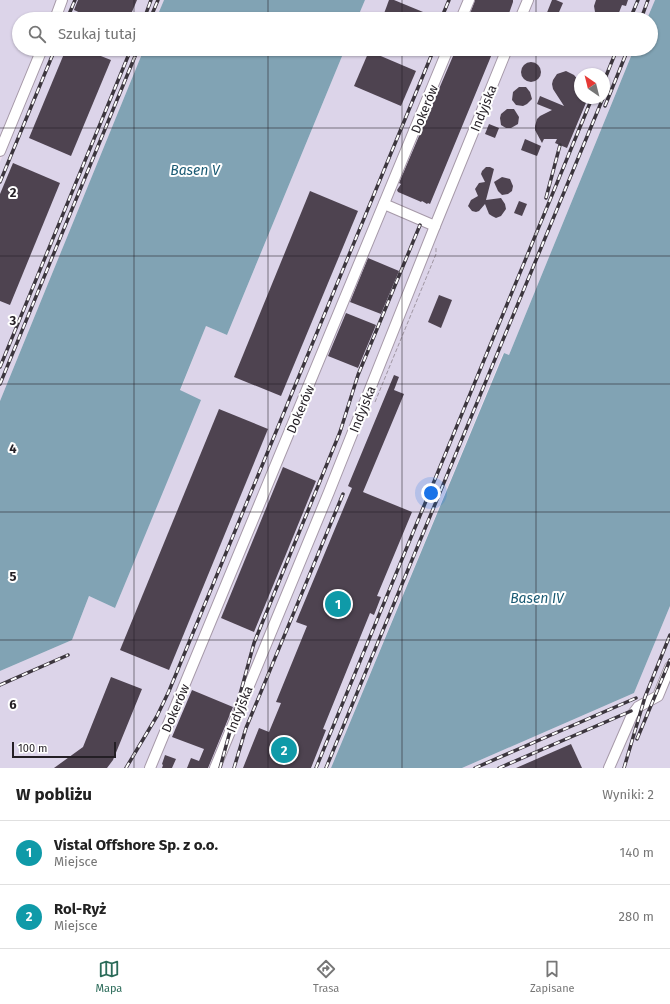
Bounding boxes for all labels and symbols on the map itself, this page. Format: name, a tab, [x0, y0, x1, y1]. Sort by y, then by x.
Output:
north arrow	[574, 68, 610, 104]
street label: Dokerów	[408, 82, 441, 136]
street label: Indyjska	[467, 83, 500, 134]
water label: Basen V	[170, 162, 221, 179]
text: 2	[10, 185, 17, 200]
text: 3	[9, 313, 17, 328]
street label: Dokerów	[284, 382, 318, 436]
street label: Indyjska	[346, 384, 379, 435]
text: 4	[9, 441, 17, 456]
your location	[421, 483, 441, 503]
text: 5	[10, 569, 17, 584]
pin: 1	[325, 589, 351, 619]
water label: Basen IV	[510, 590, 565, 607]
street label: Dokerów	[159, 681, 193, 735]
street label: Indyjska	[223, 684, 256, 735]
text: 6	[9, 697, 17, 712]
pin: 2	[271, 735, 297, 765]
scale bar	[12, 740, 116, 759]

